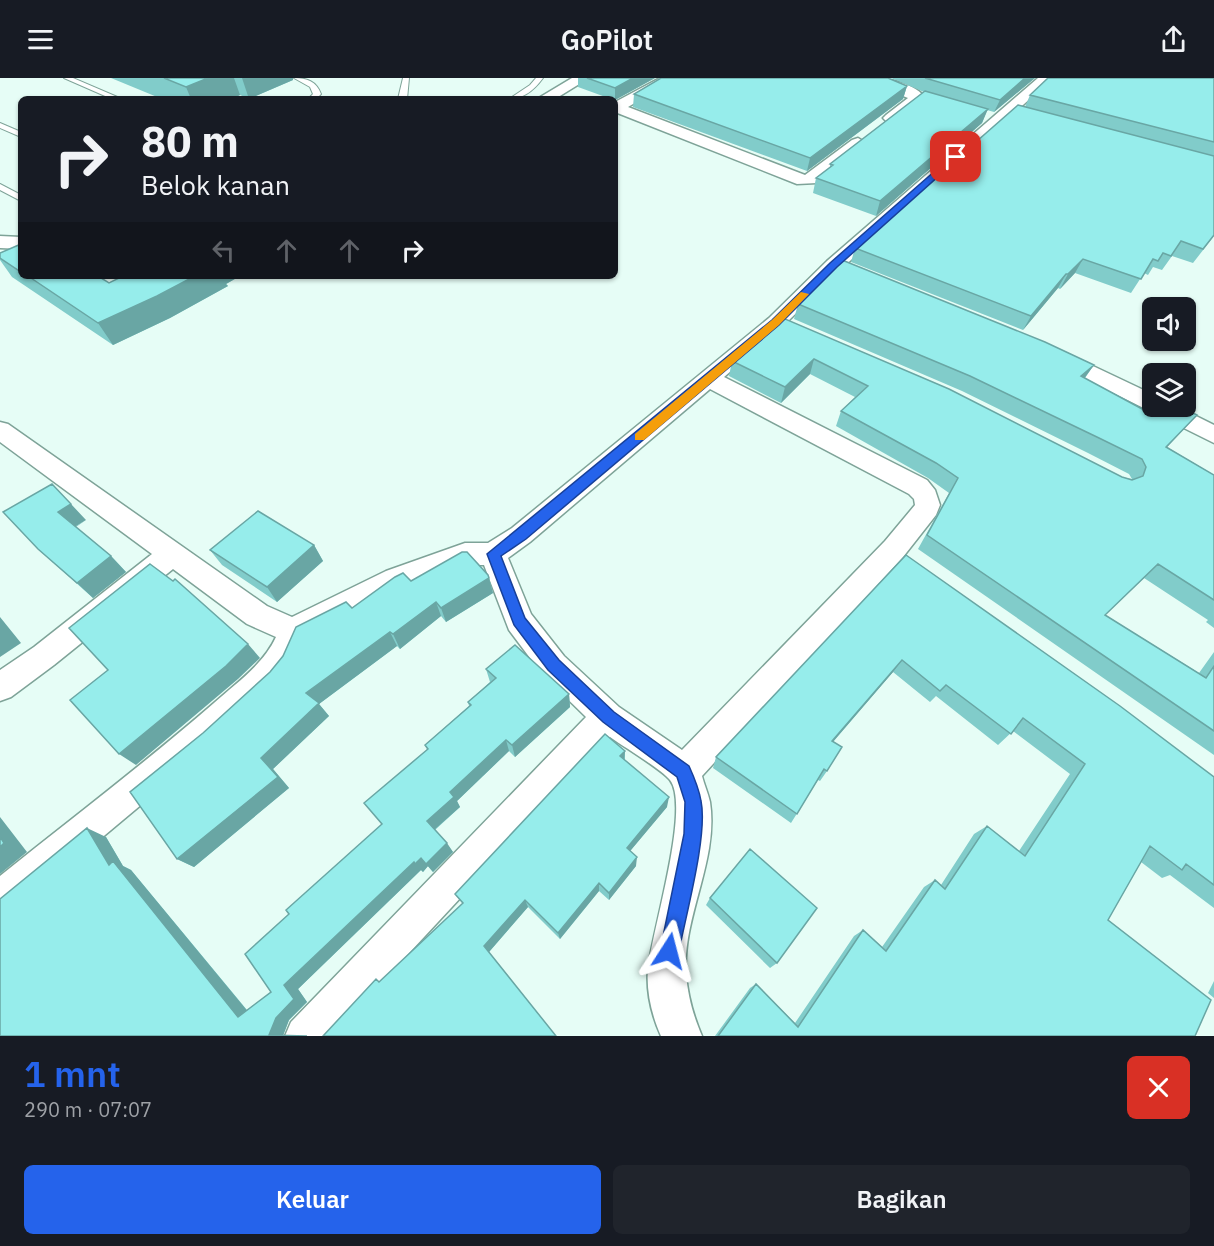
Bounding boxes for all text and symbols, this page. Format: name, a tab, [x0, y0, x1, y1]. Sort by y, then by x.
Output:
text: GoPilot	[561, 22, 653, 57]
icon: menu	[24, 23, 57, 56]
icon: share	[1157, 23, 1190, 56]
text: 80 m	[141, 114, 239, 169]
icon: right	[42, 120, 120, 198]
pin	[930, 131, 981, 182]
icon: arrive	[939, 140, 972, 173]
text: Belok kanan	[141, 167, 290, 202]
icon: left	[207, 234, 240, 267]
icon: ahead	[270, 234, 303, 267]
icon: ahead	[333, 234, 366, 267]
icon: right	[396, 234, 429, 267]
map controls	[1142, 297, 1196, 417]
button: sound	[1142, 297, 1196, 351]
button: layers	[1142, 363, 1196, 417]
position arrow	[637, 919, 701, 983]
text: 1 mnt	[24, 1050, 121, 1097]
button: close	[1127, 1056, 1190, 1119]
text: 290 m · 07:07	[24, 1096, 152, 1123]
button: Keluar	[24, 1165, 601, 1234]
button: Bagikan	[613, 1165, 1190, 1234]

